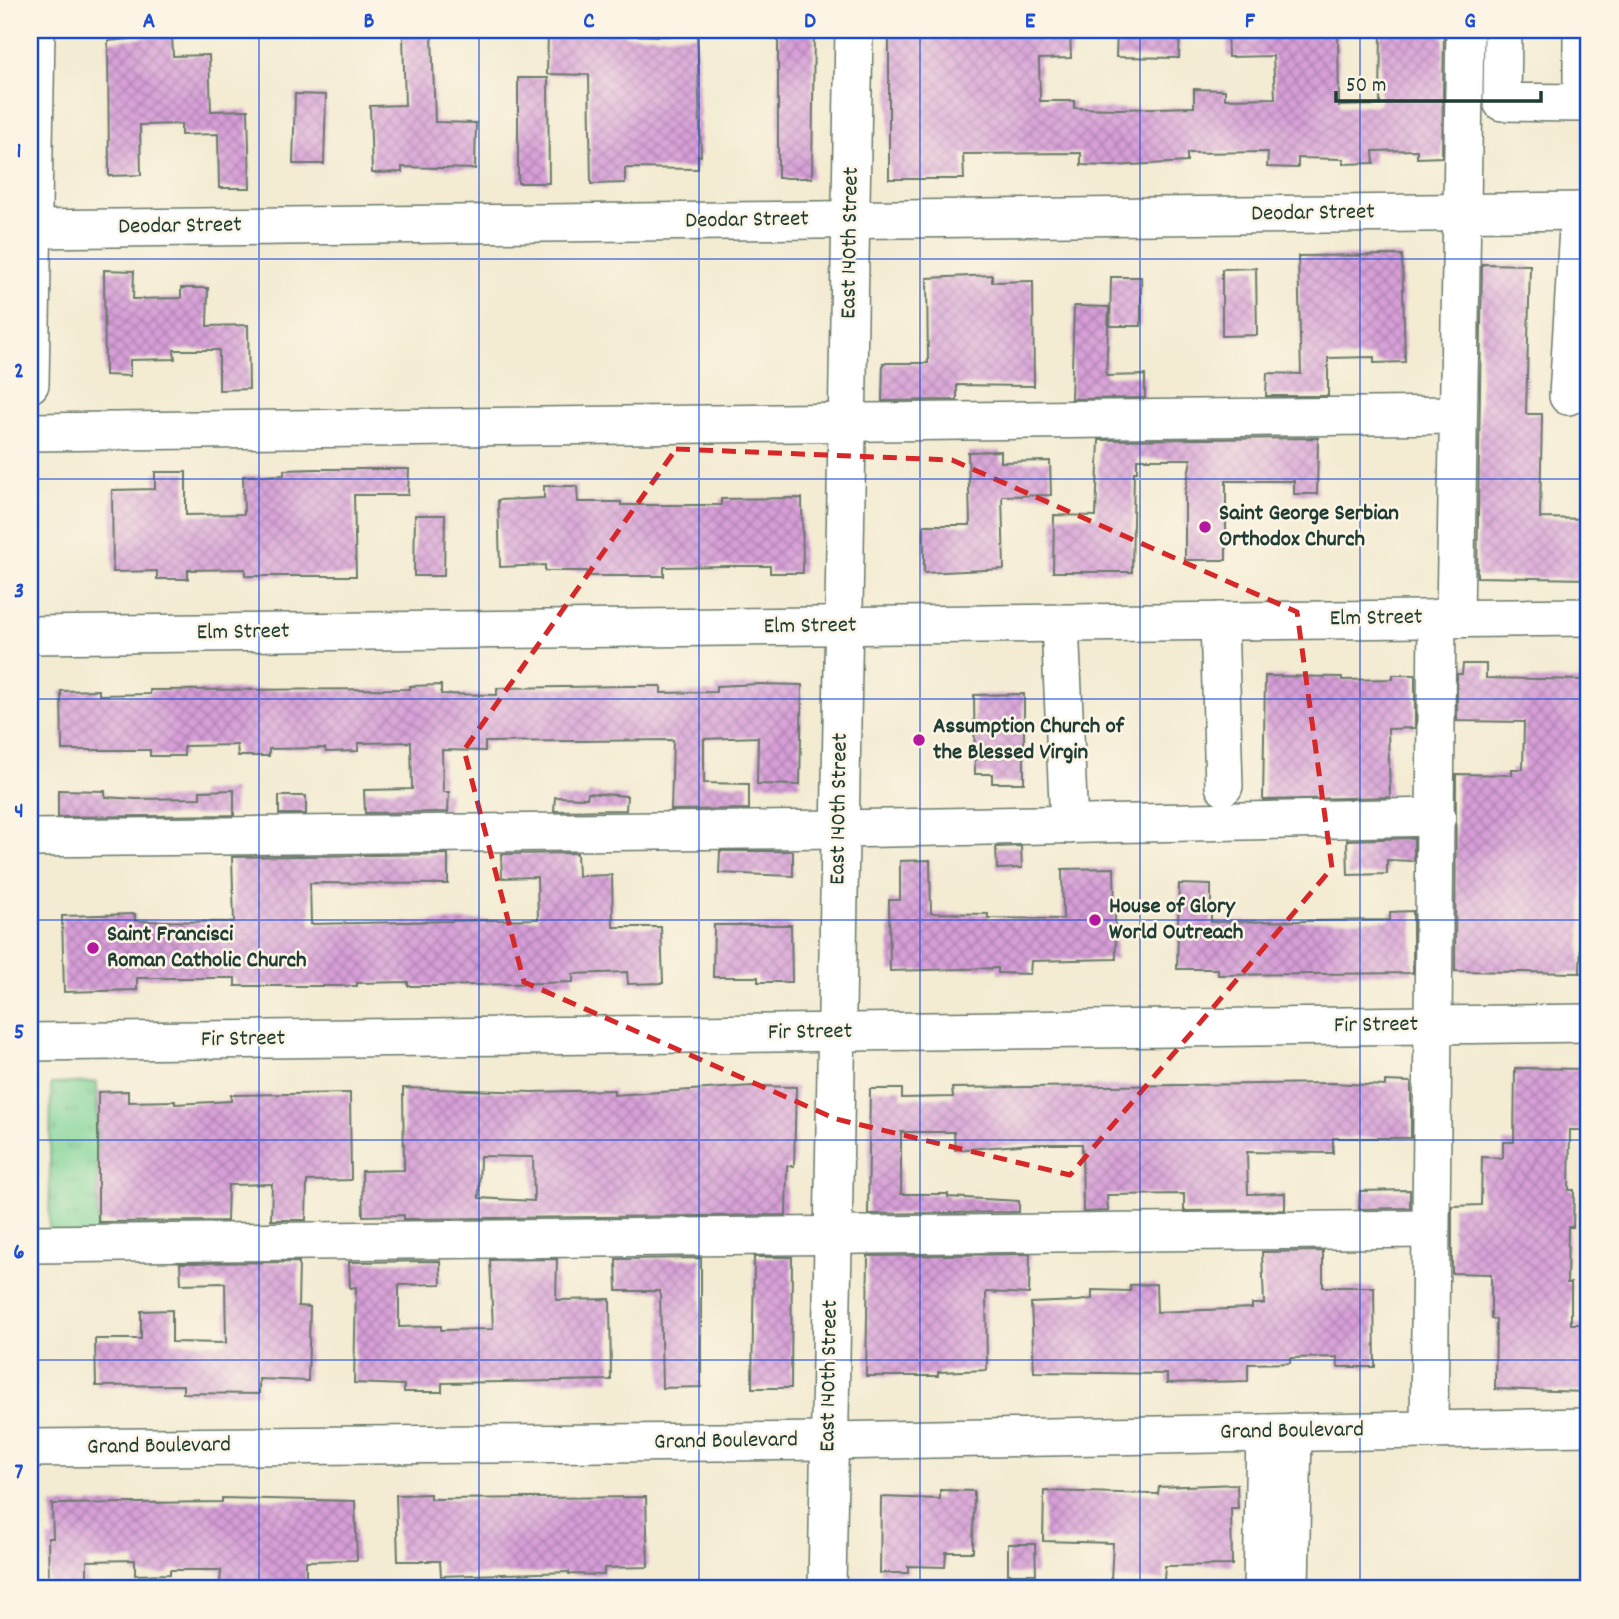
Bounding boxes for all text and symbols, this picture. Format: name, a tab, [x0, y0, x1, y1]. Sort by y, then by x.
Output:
text: A	[143, 6, 155, 39]
text: B	[364, 6, 375, 39]
text: C	[583, 6, 595, 39]
text: D	[804, 6, 816, 39]
text: E	[1025, 6, 1036, 39]
text: F	[1245, 6, 1256, 39]
text: G	[1464, 6, 1476, 39]
scale bar	[1336, 60, 1540, 104]
text: 50 m	[1346, 72, 1386, 102]
text: 1	[16, 136, 22, 169]
street label: East 140th Street	[833, 167, 869, 319]
street label: Deodar Street	[1251, 196, 1375, 232]
street label: Deodar Street	[685, 203, 809, 239]
street label: Deodar Street	[118, 209, 242, 245]
text: 2	[14, 356, 24, 389]
place label: Saint George Serbian Orthodox Church	[1219, 498, 1399, 557]
marker: Saint George Serbian Orthodox Church	[1197, 519, 1213, 535]
text: 3	[14, 576, 24, 609]
street label: Elm Street	[1329, 602, 1423, 636]
street label: Elm Street	[763, 610, 857, 644]
street label: Elm Street	[196, 616, 290, 650]
place label: Assumption Church of the Blessed Virgin	[933, 711, 1125, 770]
marker: Assumption Church of the Blessed Virgin	[911, 732, 927, 748]
street label: East 140th Street	[822, 733, 858, 885]
text: 4	[14, 796, 24, 829]
place label: House of Glory World Outreach	[1109, 891, 1243, 950]
marker: House of Glory World Outreach	[1087, 912, 1103, 928]
place label: Saint Francisci Roman Catholic Church	[107, 919, 307, 978]
marker: Saint Francisci Roman Catholic Church	[85, 940, 101, 956]
street label: Fir Street	[1334, 1009, 1418, 1043]
street label: Fir Street	[768, 1016, 852, 1050]
text: 5	[14, 1017, 24, 1050]
street label: Fir Street	[201, 1023, 285, 1057]
text: 6	[13, 1237, 25, 1270]
street label: East 140th Street	[812, 1300, 848, 1452]
street label: Grand Boulevard	[1220, 1414, 1364, 1450]
street label: Grand Boulevard	[654, 1424, 798, 1460]
street label: Grand Boulevard	[87, 1429, 231, 1465]
text: 7	[15, 1457, 24, 1490]

